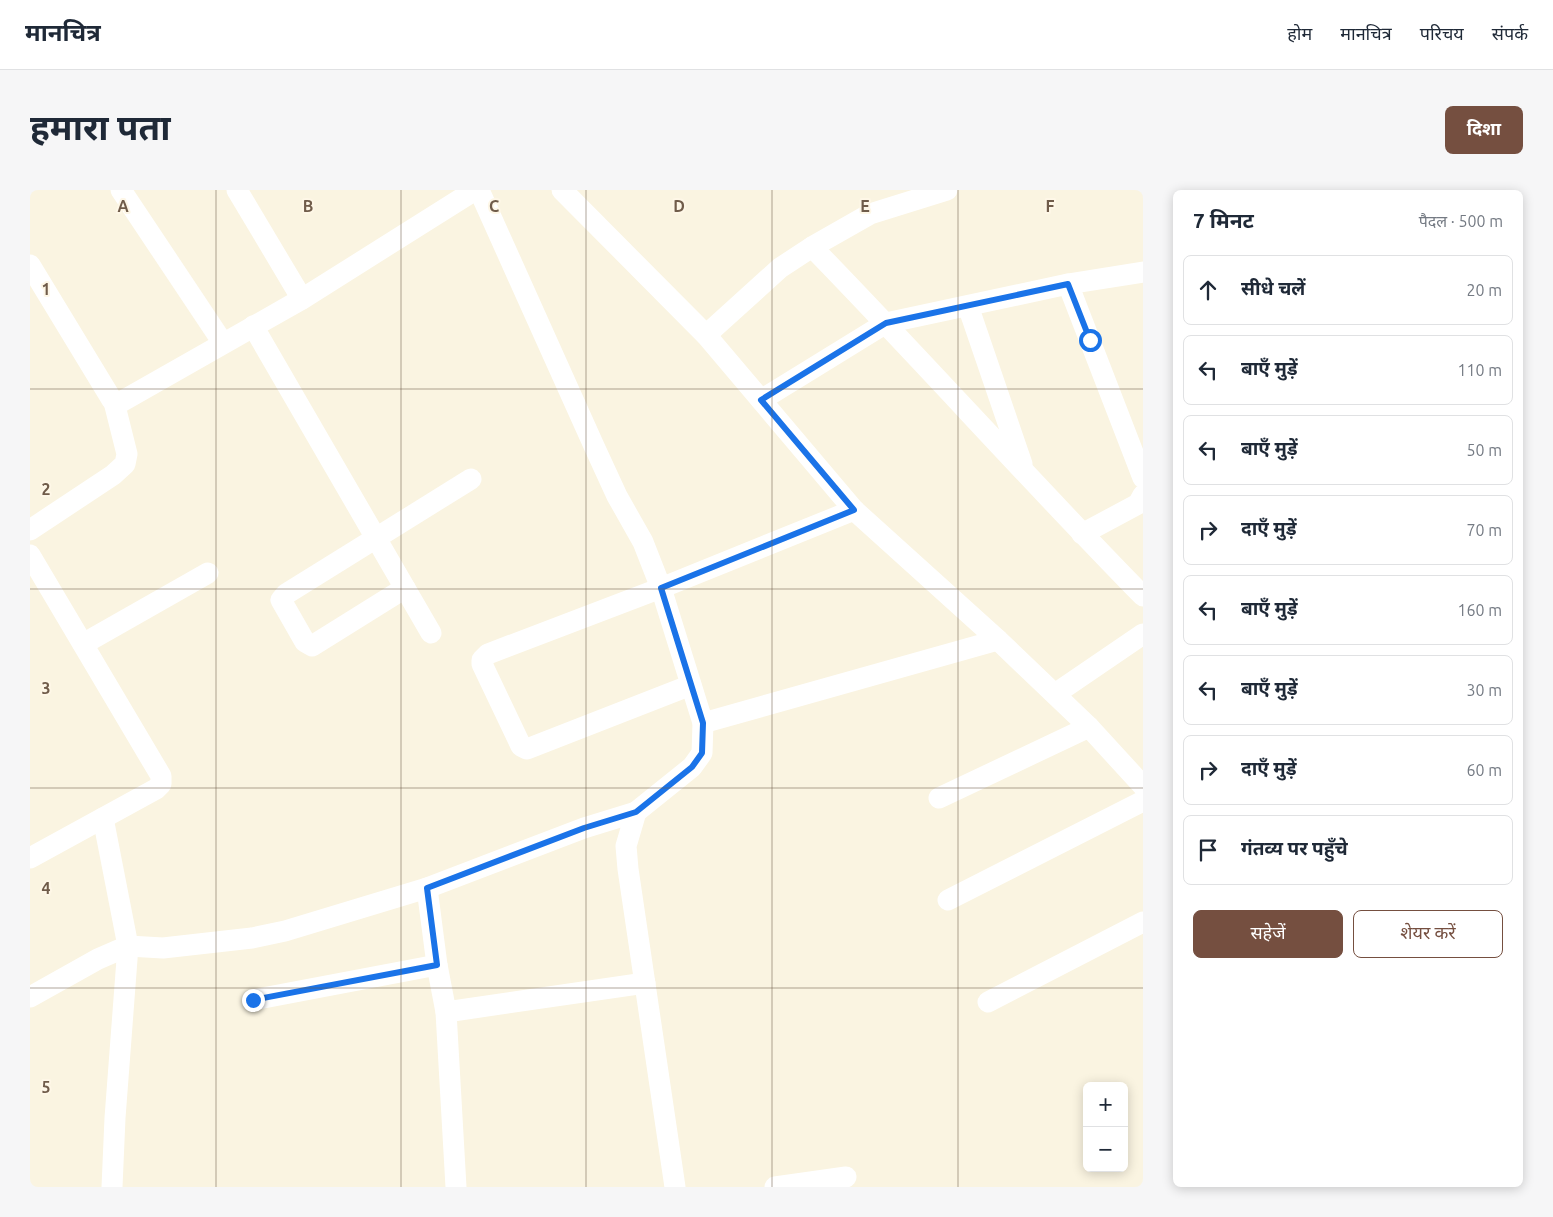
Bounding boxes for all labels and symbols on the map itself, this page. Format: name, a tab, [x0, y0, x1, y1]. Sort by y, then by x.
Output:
text: A	[117, 197, 129, 215]
text: B	[303, 197, 313, 215]
text: C	[489, 197, 499, 215]
text: D	[673, 197, 685, 215]
text: E	[860, 197, 870, 215]
text: F	[1046, 197, 1055, 215]
text: 1	[41, 280, 51, 298]
route start	[1079, 329, 1102, 352]
text: 2	[41, 480, 51, 498]
text: 3	[41, 679, 51, 697]
text: 4	[41, 879, 51, 897]
route end	[242, 989, 265, 1012]
text: 5	[41, 1078, 51, 1096]

